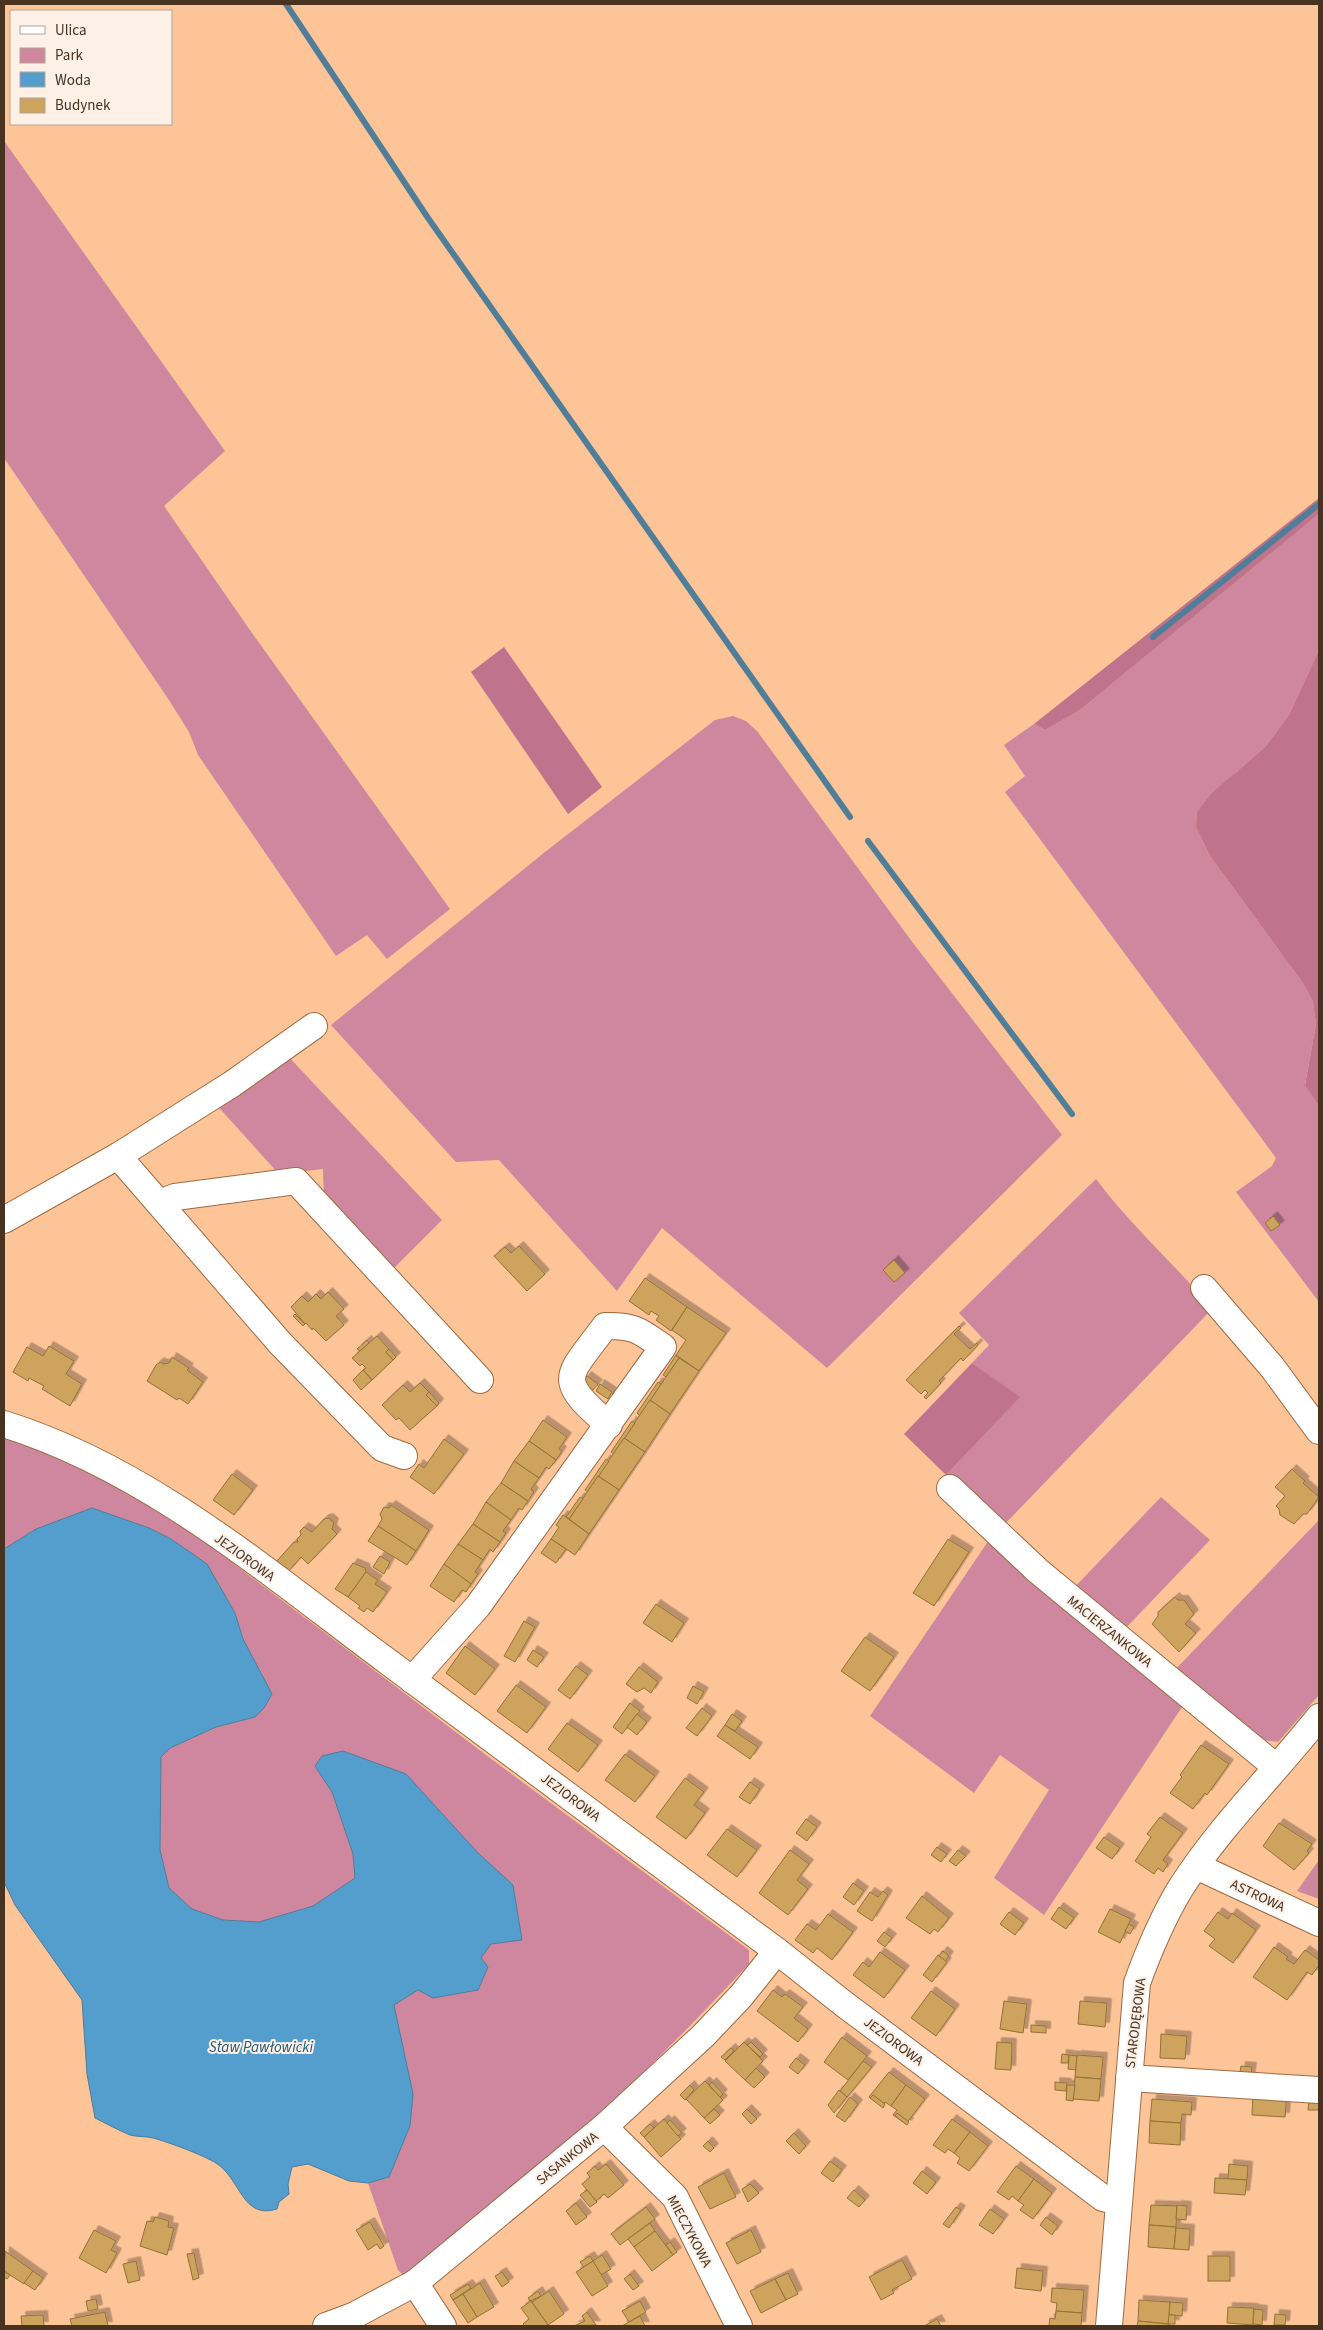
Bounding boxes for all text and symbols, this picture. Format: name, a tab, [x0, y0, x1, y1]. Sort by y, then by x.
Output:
legend	[10, 10, 172, 125]
text: Ulica	[55, 20, 86, 41]
text: Park	[55, 45, 84, 66]
text: Woda	[55, 70, 91, 91]
text: Budynek	[55, 95, 111, 116]
street label: JEZIOROWA	[210, 1529, 279, 1587]
street label: MACIERZANKOWA	[1063, 1591, 1156, 1673]
street label: JEZIOROWA	[536, 1769, 605, 1827]
street label: ASTROWA	[1227, 1875, 1288, 1917]
street label: STARODĘBOWA	[1121, 1976, 1152, 2070]
street label: JEZIOROWA	[859, 2013, 928, 2071]
water label: Staw Pawłowicki	[209, 2037, 313, 2058]
street label: SASANKOWA	[532, 2127, 603, 2190]
street label: MIECZYKOWA	[662, 2192, 717, 2271]

